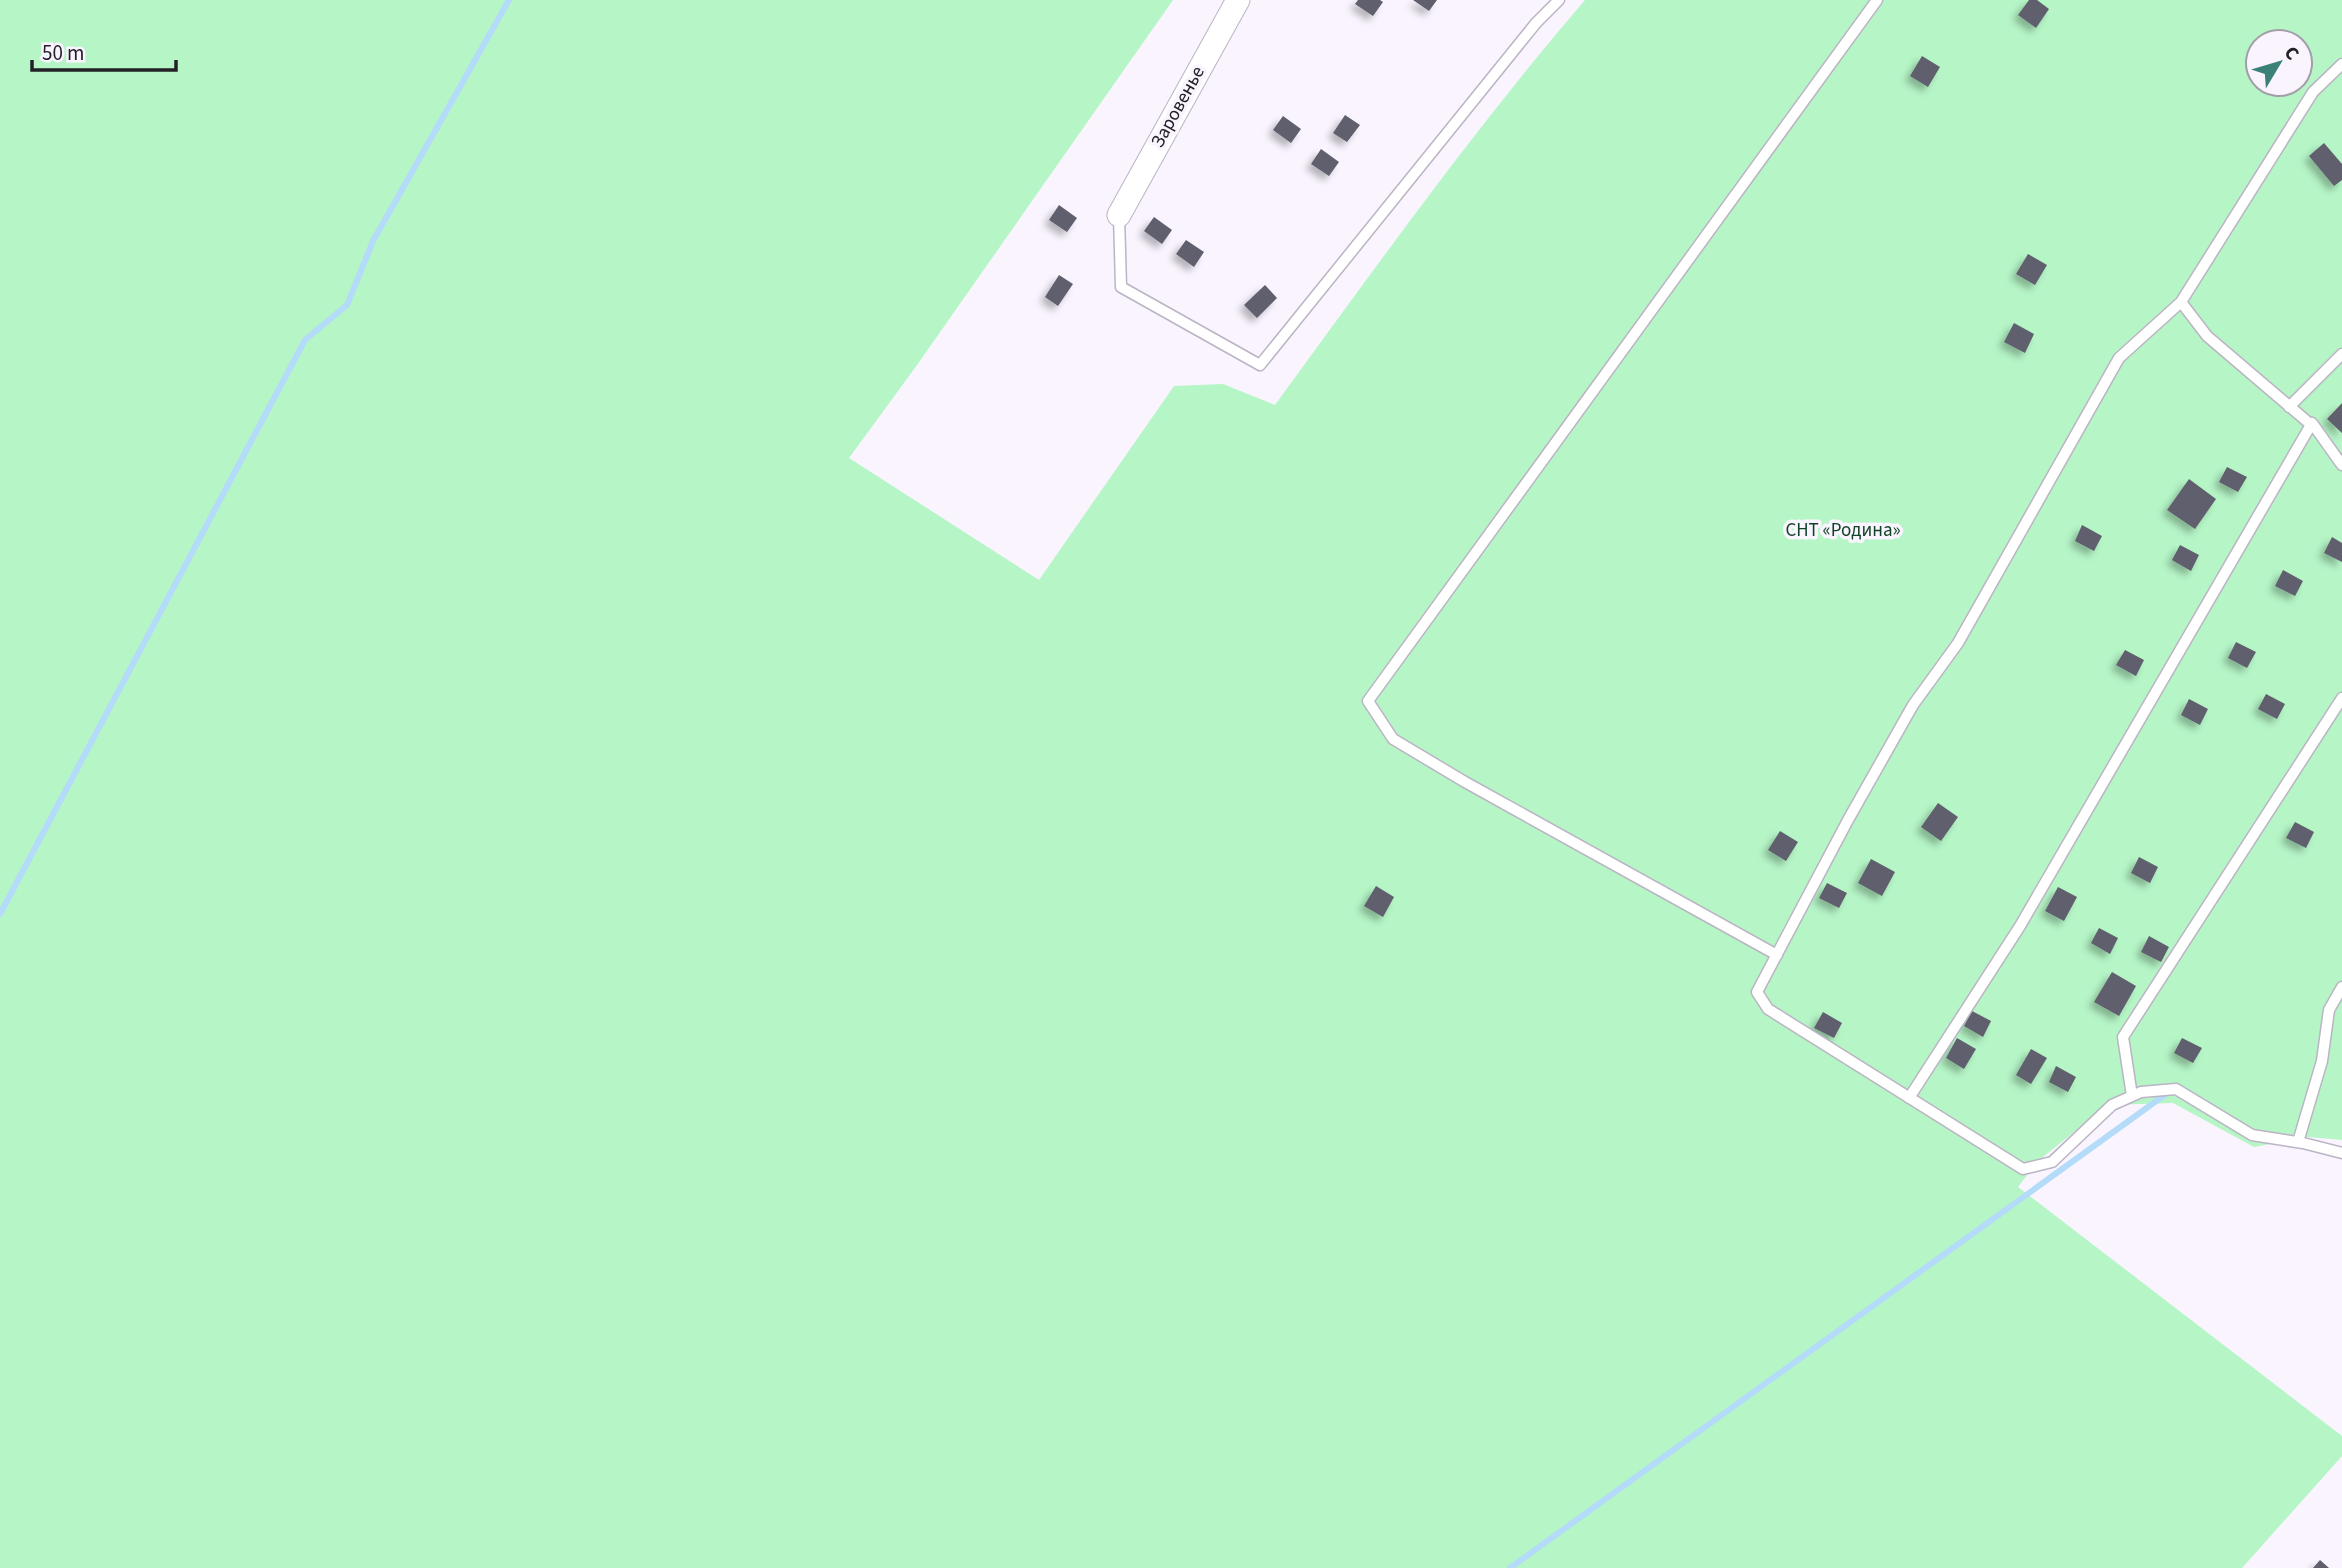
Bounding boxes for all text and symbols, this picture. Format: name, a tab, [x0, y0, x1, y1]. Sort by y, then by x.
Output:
scale bar	[32, 28, 175, 72]
north arrow	[2244, 28, 2314, 98]
text: 50 m	[42, 38, 84, 68]
text: С	[2277, 41, 2305, 66]
street label: Заровенье	[1145, 61, 1211, 153]
park label: СНТ «Родина»	[1785, 517, 1901, 544]

